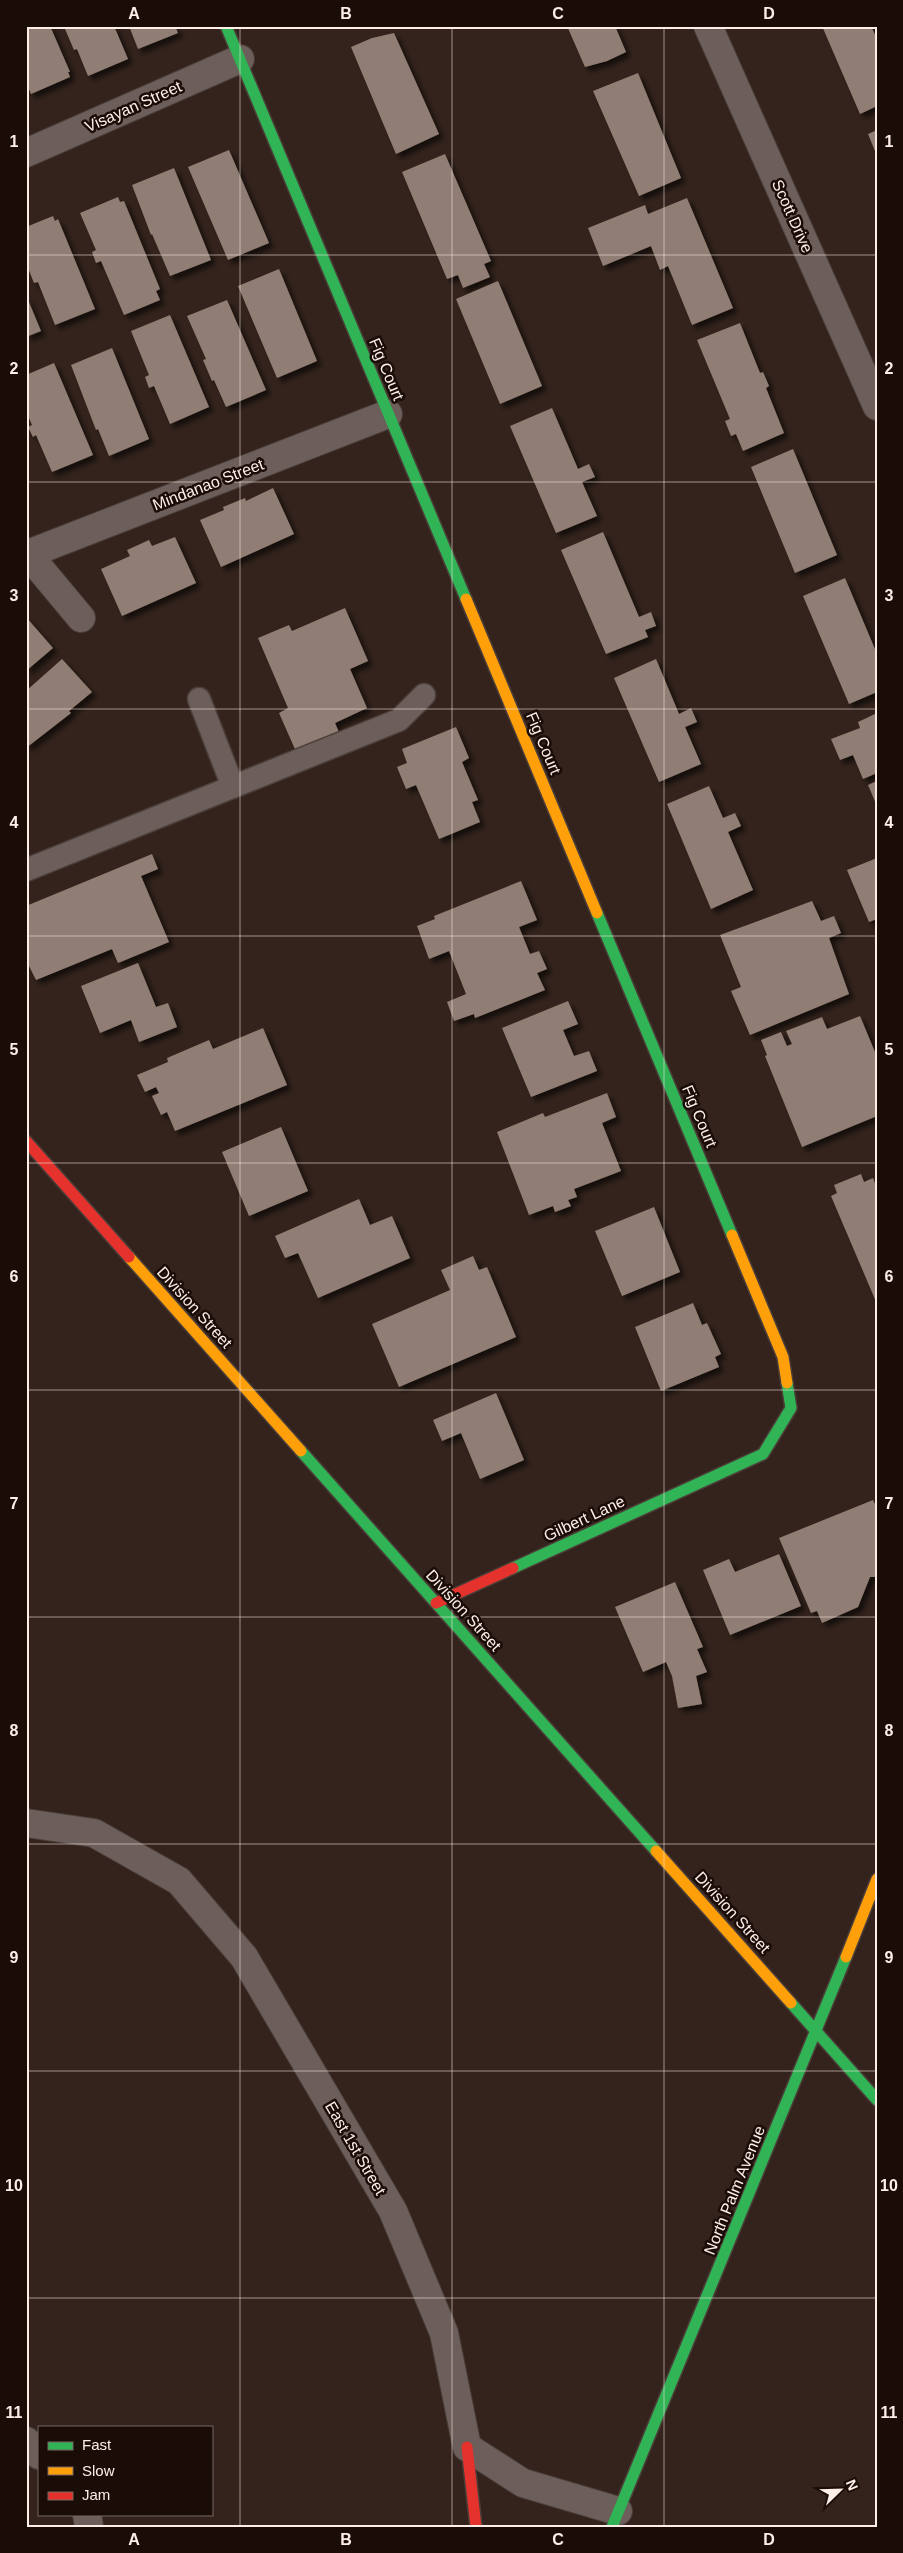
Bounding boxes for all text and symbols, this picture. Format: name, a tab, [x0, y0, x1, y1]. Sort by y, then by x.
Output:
text: A	[128, 5, 140, 22]
text: B	[340, 5, 352, 22]
text: C	[552, 5, 564, 22]
text: D	[763, 5, 775, 22]
street label: Visayan Street	[82, 77, 185, 135]
text: 1	[10, 133, 19, 150]
text: 1	[885, 133, 894, 150]
street label: Scott Drive	[769, 177, 816, 255]
street label: Fig Court	[366, 336, 407, 403]
text: 2	[10, 360, 19, 377]
text: 2	[885, 360, 894, 377]
street label: Mindanao Street	[150, 455, 267, 513]
text: 3	[10, 587, 19, 604]
text: 3	[885, 587, 894, 604]
street label: Fig Court	[523, 710, 564, 777]
text: 4	[10, 814, 19, 831]
text: 4	[885, 814, 894, 831]
text: 5	[10, 1041, 19, 1058]
text: 5	[885, 1041, 894, 1058]
street label: Fig Court	[679, 1083, 720, 1150]
street label: Division Street	[154, 1263, 236, 1352]
text: 6	[10, 1268, 19, 1285]
text: 6	[885, 1268, 894, 1285]
street label: Gilbert Lane	[541, 1492, 627, 1545]
text: 7	[10, 1495, 19, 1512]
text: 7	[885, 1495, 894, 1512]
street label: Division Street	[423, 1566, 505, 1655]
text: 8	[10, 1722, 19, 1739]
text: 8	[885, 1722, 894, 1739]
street label: Division Street	[692, 1868, 774, 1957]
text: 9	[10, 1949, 19, 1966]
text: 9	[885, 1949, 894, 1966]
street label: East 1st Street	[322, 2099, 389, 2198]
street label: North Palm Avenue	[701, 2123, 768, 2257]
text: 10	[5, 2177, 23, 2194]
text: 10	[880, 2177, 898, 2194]
text: 11	[6, 2404, 23, 2421]
text: 11	[881, 2404, 898, 2421]
legend	[38, 2426, 212, 2516]
text: Fast	[82, 2436, 112, 2453]
text: Slow	[82, 2462, 115, 2479]
north arrow	[816, 2466, 866, 2516]
text: N	[843, 2477, 861, 2493]
text: Jam	[82, 2486, 110, 2503]
text: A	[128, 2531, 140, 2548]
text: B	[340, 2531, 352, 2548]
text: C	[552, 2531, 564, 2548]
text: D	[763, 2531, 775, 2548]

